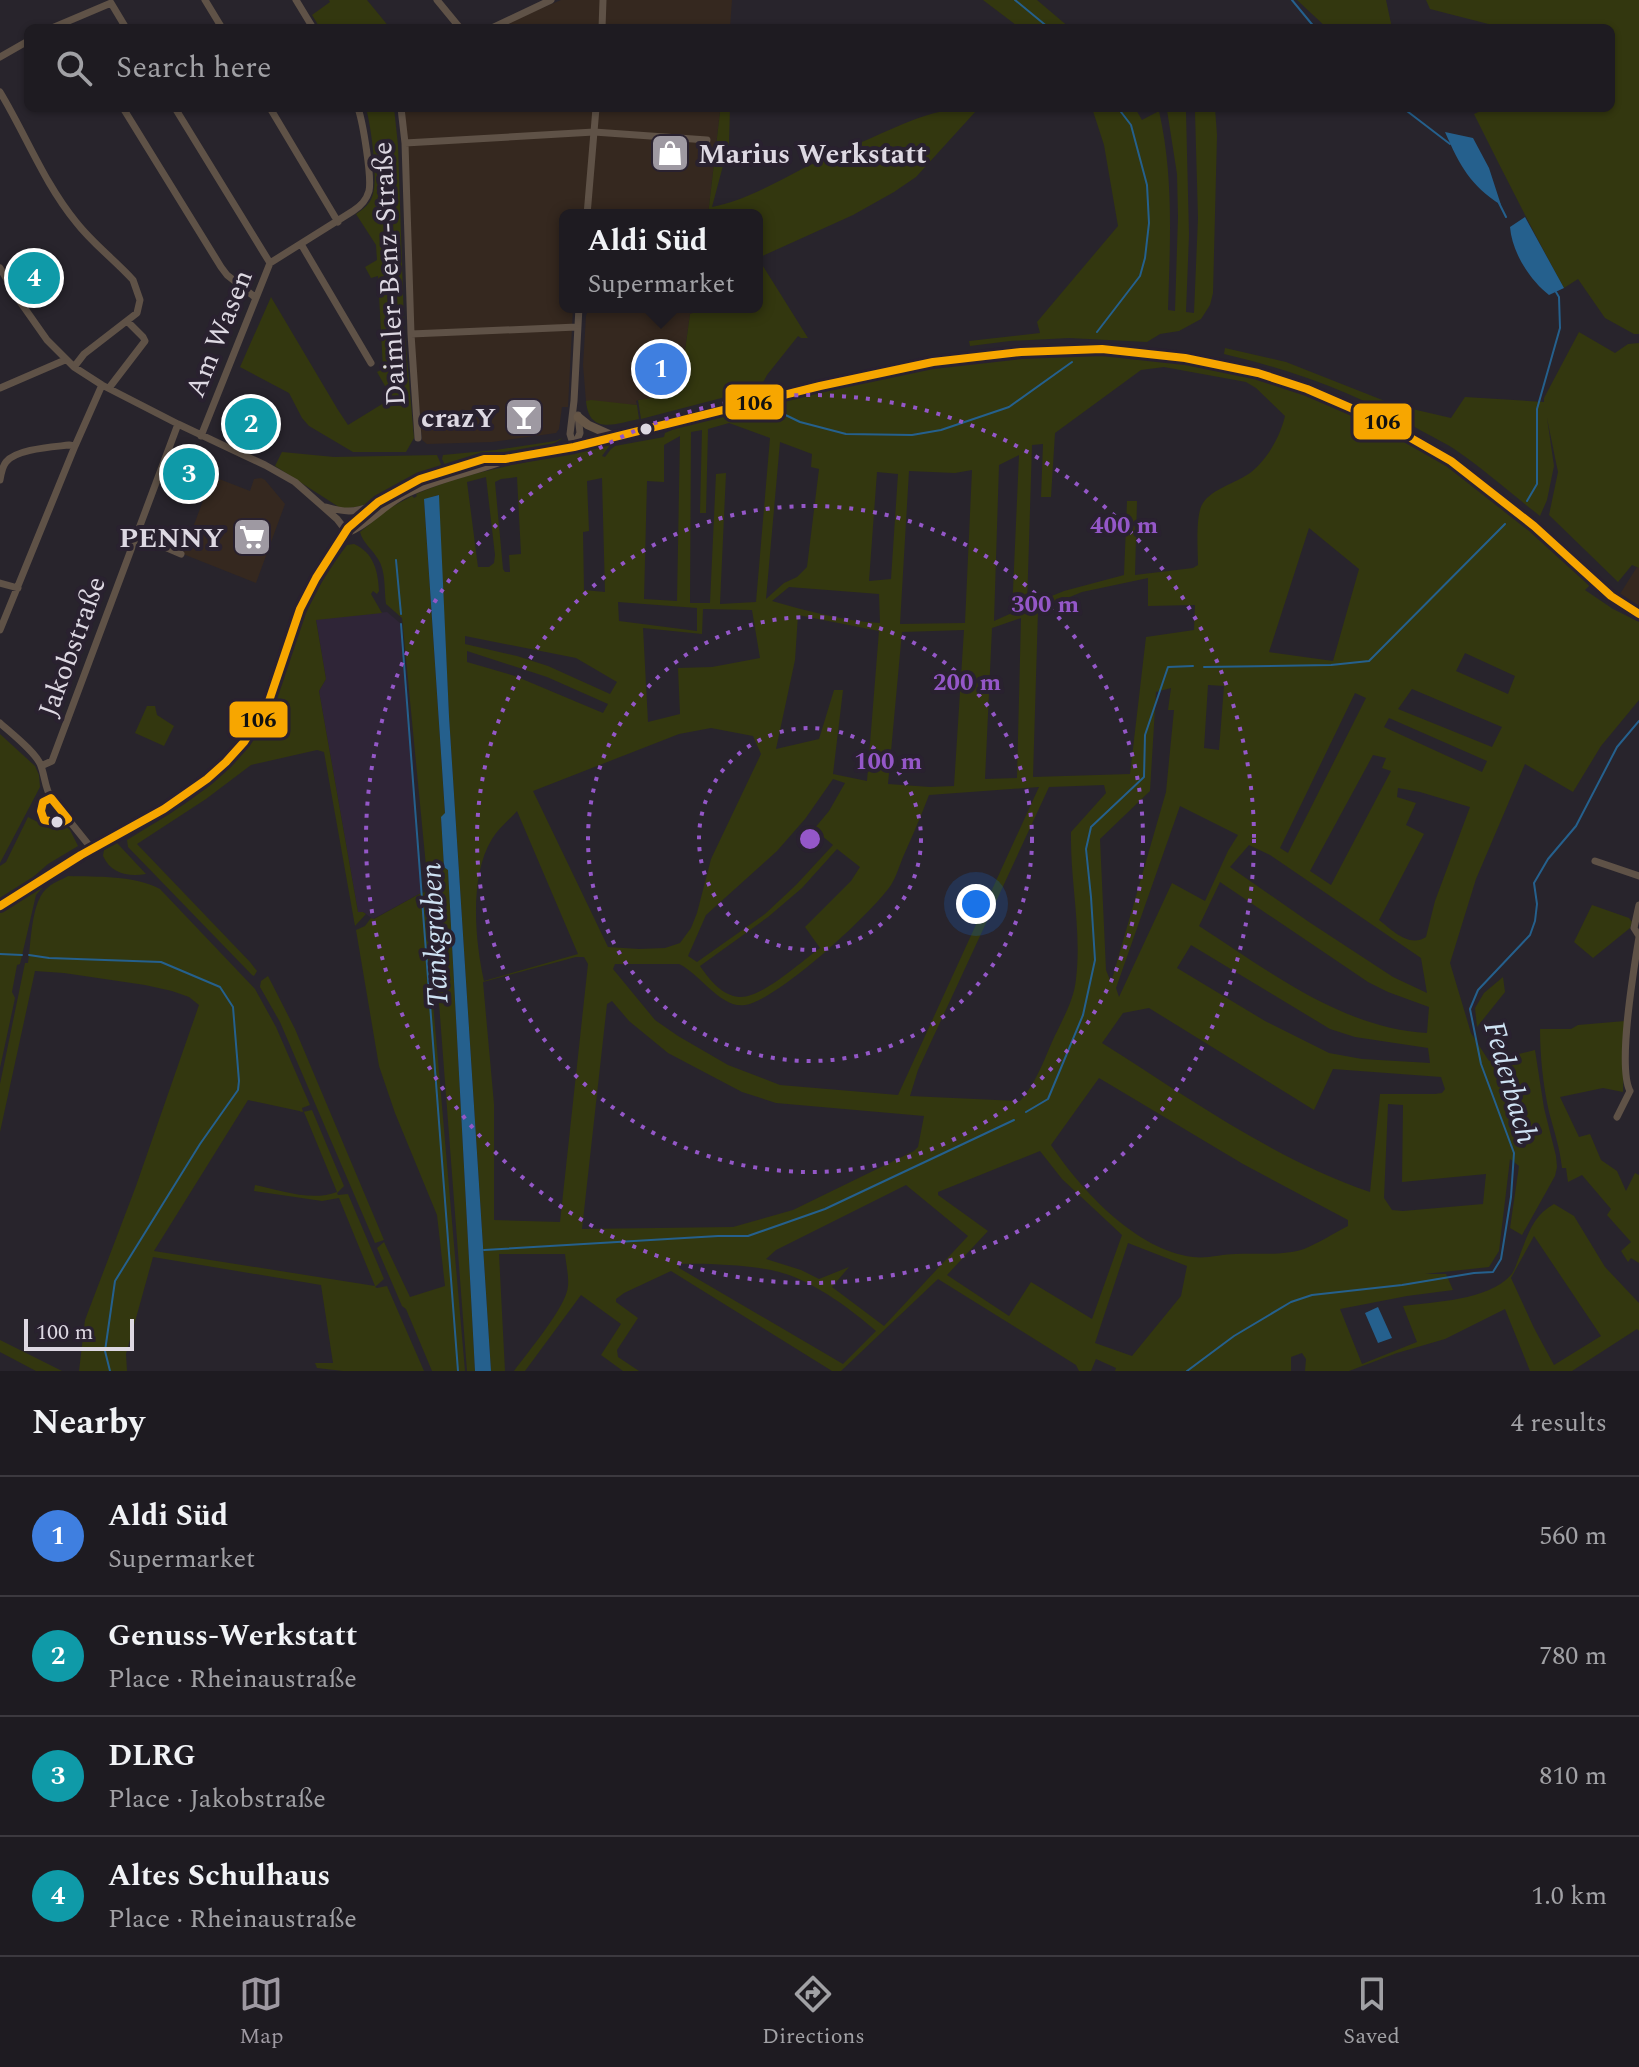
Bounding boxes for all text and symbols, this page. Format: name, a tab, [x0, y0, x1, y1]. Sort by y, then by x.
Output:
search box	[24, 24, 1615, 112]
text: Search here	[116, 45, 272, 91]
icon: search	[52, 46, 96, 90]
shop icon: Marius Werkstatt	[649, 132, 691, 174]
place label: Marius Werkstatt	[698, 133, 927, 176]
street label: Daimler-Benz-Straße	[361, 141, 418, 407]
popup	[559, 209, 763, 313]
text: Aldi Süd	[587, 218, 708, 264]
pin: 4	[8, 248, 60, 308]
street label: Am Wasen	[174, 263, 265, 404]
text: Supermarket	[587, 264, 735, 304]
pin: 1	[635, 339, 687, 399]
line badge: 106	[724, 383, 785, 421]
text: 106	[735, 387, 773, 420]
pin: 2	[225, 394, 277, 454]
bar icon: crazY	[503, 396, 545, 438]
place label: crazY	[421, 397, 496, 440]
line badge: 106	[1352, 402, 1413, 441]
text: 106	[1363, 406, 1401, 439]
unlabelled marker	[638, 421, 654, 437]
pin: 3	[163, 444, 215, 504]
text: 400 m	[1090, 508, 1158, 544]
supermarket icon: PENNY	[231, 516, 273, 558]
place label: PENNY	[119, 517, 224, 560]
street label: Jakobstraße	[27, 570, 118, 723]
text: 300 m	[1011, 587, 1079, 623]
text: 200 m	[933, 665, 1001, 701]
line badge: 106	[228, 700, 289, 739]
text: 106	[239, 704, 277, 737]
text: 100 m	[854, 744, 922, 780]
unlabelled marker	[49, 814, 65, 830]
centre of rings	[796, 825, 824, 853]
water label: Tankgraben	[408, 861, 462, 1008]
your location	[956, 884, 996, 924]
water label: Federbach	[1471, 1015, 1550, 1149]
scale bar	[24, 1315, 134, 1351]
text: 100 m	[36, 1316, 93, 1349]
text: Nearby	[32, 1397, 145, 1449]
text: 4 results	[1511, 1403, 1607, 1443]
text: Aldi Süd	[108, 1493, 228, 1539]
text: 1	[51, 1516, 65, 1556]
text: 560 m	[1539, 1516, 1607, 1556]
text: Supermarket	[108, 1539, 255, 1579]
text: Genuss-Werkstatt	[108, 1613, 357, 1659]
text: 2	[51, 1636, 65, 1676]
text: 780 m	[1539, 1636, 1607, 1676]
text: Place · Rheinaustraße	[108, 1659, 357, 1699]
text: DLRG	[108, 1733, 196, 1779]
text: 3	[51, 1756, 65, 1796]
text: 810 m	[1539, 1756, 1607, 1796]
text: Place · Jakobstraße	[108, 1779, 326, 1819]
text: Altes Schulhaus	[108, 1853, 330, 1899]
text: 4	[51, 1876, 65, 1916]
text: 1.0 km	[1531, 1876, 1607, 1916]
text: Place · Rheinaustraße	[108, 1899, 357, 1939]
tab: Map	[239, 1972, 284, 2053]
tab: Directions	[762, 1972, 865, 2053]
tab: Saved	[1343, 1972, 1400, 2053]

